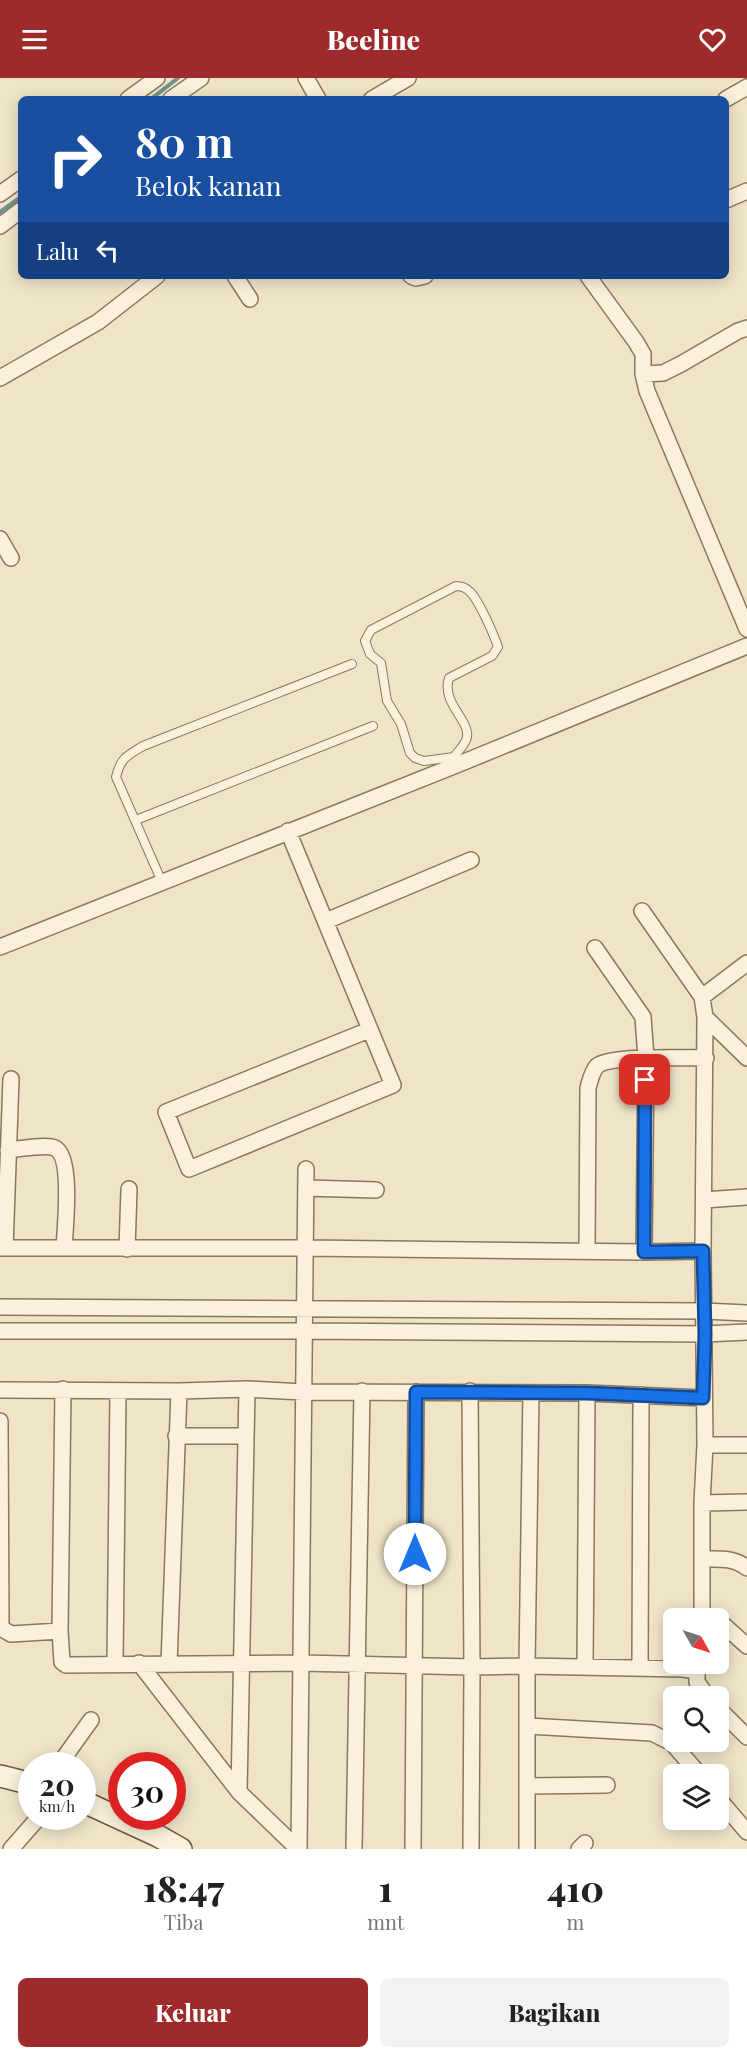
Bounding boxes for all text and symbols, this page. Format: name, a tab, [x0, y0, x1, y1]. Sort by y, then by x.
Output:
text: Beeline	[327, 21, 420, 57]
icon: menu	[18, 23, 51, 56]
icon: heart	[696, 23, 729, 56]
text: 80 m	[135, 113, 233, 169]
icon: right	[36, 120, 114, 198]
text: Belok kanan	[135, 167, 282, 203]
icon: left	[91, 234, 124, 267]
text: Lalu	[36, 236, 79, 266]
pin	[619, 1054, 670, 1105]
icon: arrive	[628, 1063, 661, 1096]
position arrow	[383, 1522, 447, 1586]
north arrow	[663, 1608, 729, 1674]
map controls	[663, 1608, 729, 1830]
button: search	[663, 1686, 729, 1752]
speed limit sign: 30	[108, 1752, 186, 1830]
text: 20	[39, 1764, 75, 1804]
button: layers	[663, 1764, 729, 1830]
text: km/h	[39, 1796, 75, 1816]
text: 18:47	[143, 1863, 224, 1911]
text: 1	[379, 1863, 393, 1911]
text: 410	[547, 1863, 604, 1911]
text: Tiba	[164, 1908, 203, 1935]
text: mnt	[367, 1908, 404, 1935]
text: m	[567, 1908, 584, 1935]
button: Keluar	[18, 1978, 368, 2047]
button: Bagikan	[380, 1978, 729, 2047]

